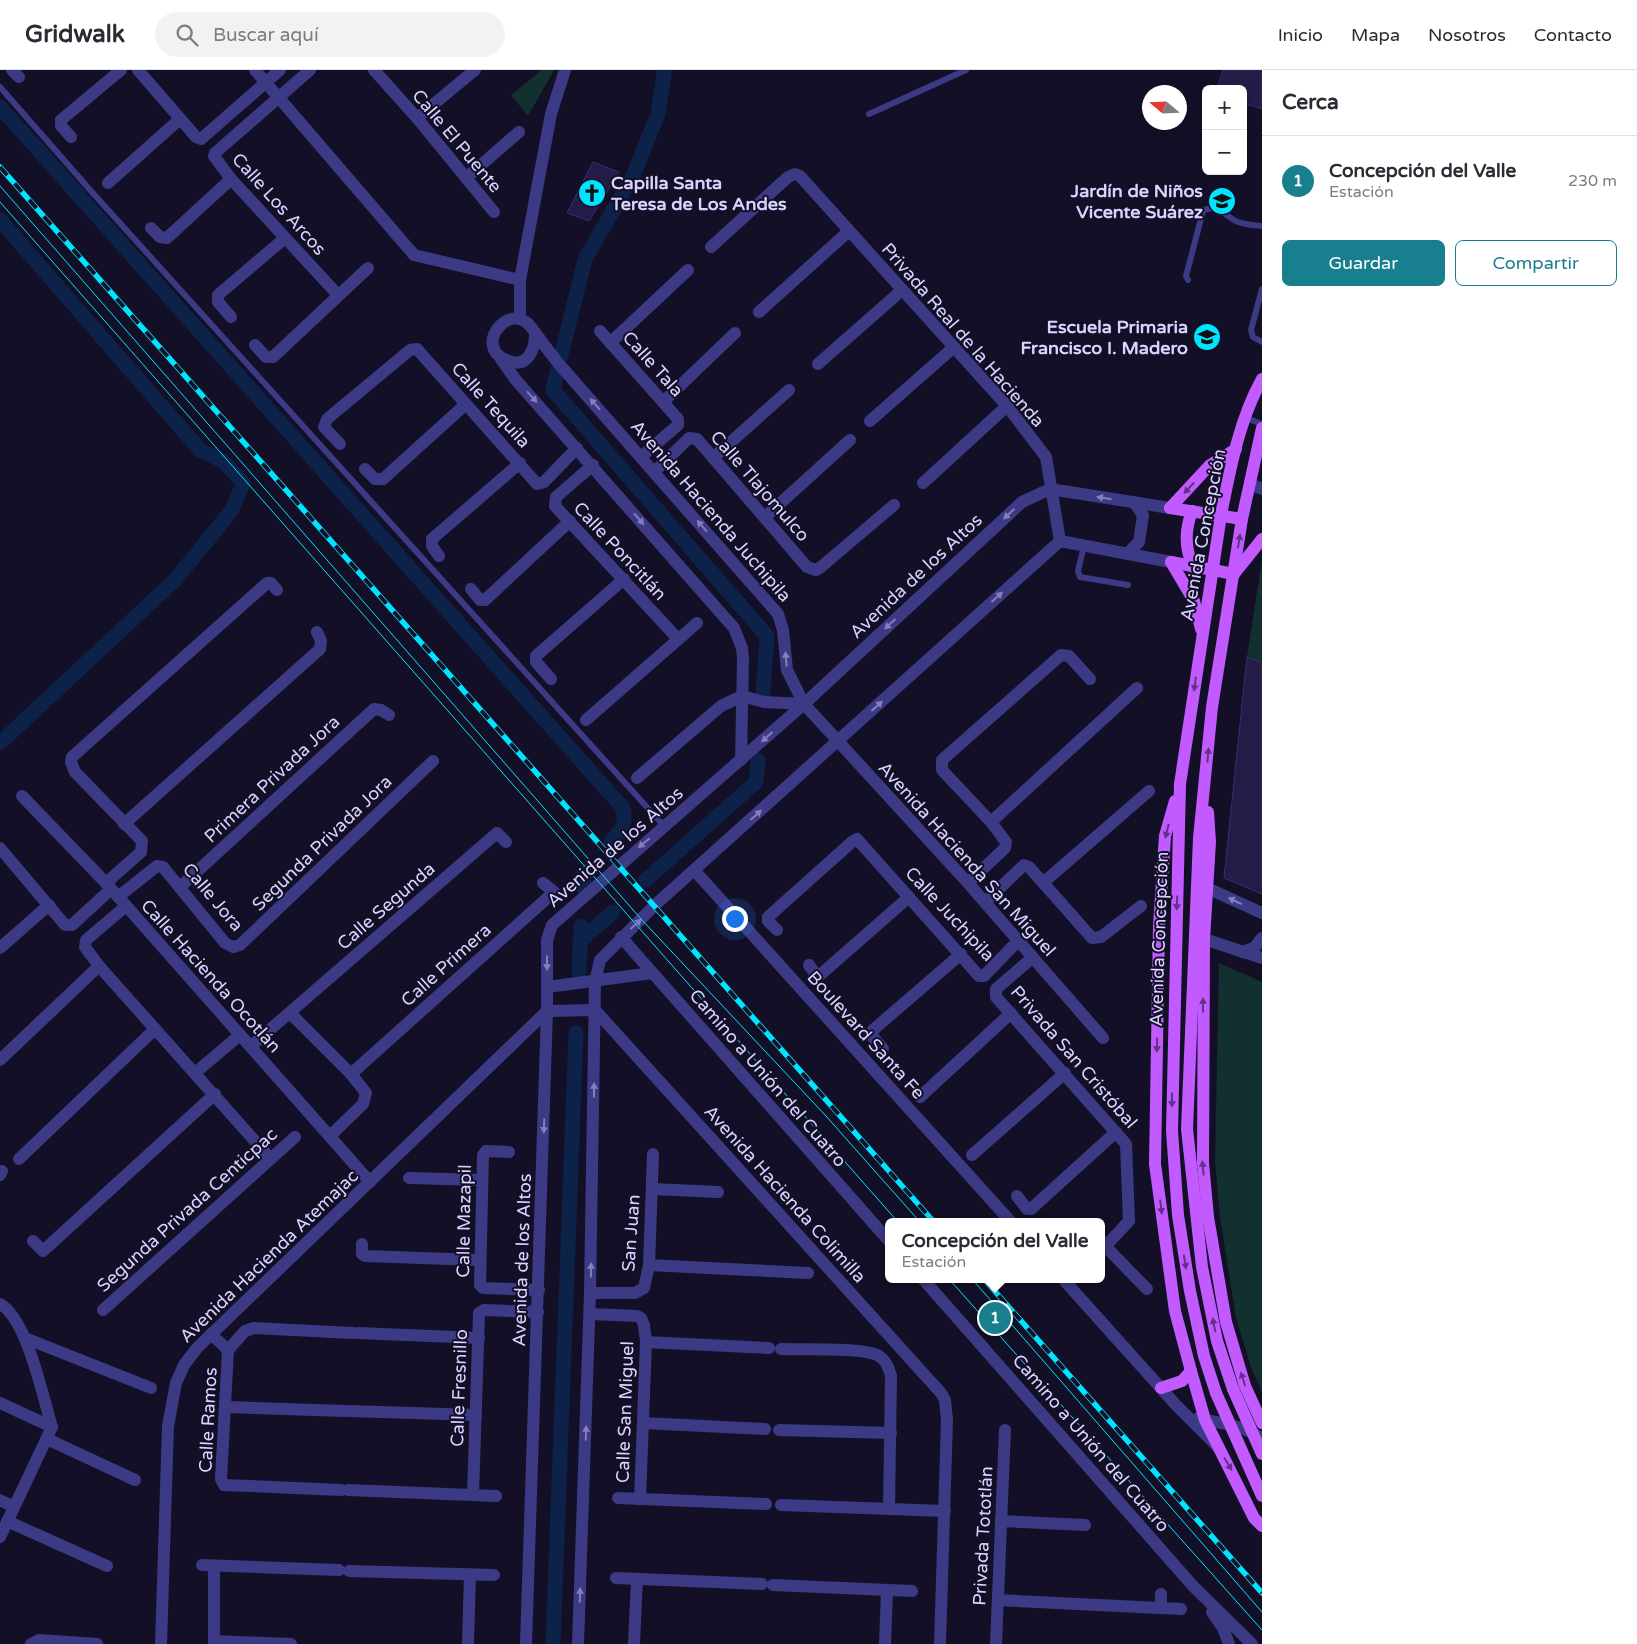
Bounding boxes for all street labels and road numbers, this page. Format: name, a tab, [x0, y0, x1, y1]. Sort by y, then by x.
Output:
street label: Calle El Puente	[407, 85, 507, 197]
street label: Calle Los Arcos	[227, 148, 331, 260]
street label: Privada Real de la Hacienda	[877, 238, 1049, 432]
street label: Calle Tala	[618, 327, 688, 401]
street label: Calle Tequila	[447, 358, 535, 452]
street label: Avenida Hacienda Juchipila	[626, 416, 796, 606]
street label: Calle Tlajomulco	[706, 426, 814, 546]
street label: Avenida Concepción	[1175, 447, 1231, 623]
street label: Calle Poncitlán	[569, 497, 671, 605]
street label: Avenida de los Altos	[845, 509, 987, 643]
street label: Primera Privada Jora	[200, 711, 344, 847]
street label: Avenida Hacienda San Miguel	[874, 757, 1060, 961]
street label: Segunda Privada Jora	[247, 770, 397, 916]
street label: Avenida de los Altos	[542, 782, 688, 912]
street label: Avenida Concepción	[1145, 851, 1173, 1027]
street label: Calle Jora	[178, 858, 248, 936]
street label: Calle Segunda	[333, 858, 439, 954]
street label: Calle Juchipila	[901, 862, 999, 966]
street label: Calle Hacienda Ocotlán	[136, 895, 286, 1057]
street label: Calle Primera	[396, 919, 496, 1011]
street label: Boulevard Santa Fe	[803, 966, 929, 1104]
street label: Privada San Cristóbal	[1006, 981, 1142, 1133]
street label: Camino a Unión del Cuatro	[685, 984, 851, 1172]
street label: Avenida Hacienda Colimilla	[699, 1101, 871, 1287]
street label: Segunda Privada Centicpac	[92, 1123, 282, 1297]
street label: Calle Mazapil	[452, 1164, 476, 1278]
street label: Avenida Hacienda Atemajac	[175, 1165, 363, 1347]
street label: Avenida de los Altos	[508, 1173, 536, 1347]
street label: San Juan	[617, 1194, 645, 1272]
street label: Calle Fresnillo	[446, 1329, 472, 1447]
street label: Calle San Miguel	[612, 1341, 638, 1483]
street label: Camino a Unión del Cuatro	[1008, 1349, 1174, 1537]
street label: Calle Ramos	[194, 1367, 222, 1473]
street label: Privada Tototlán	[968, 1466, 998, 1606]

